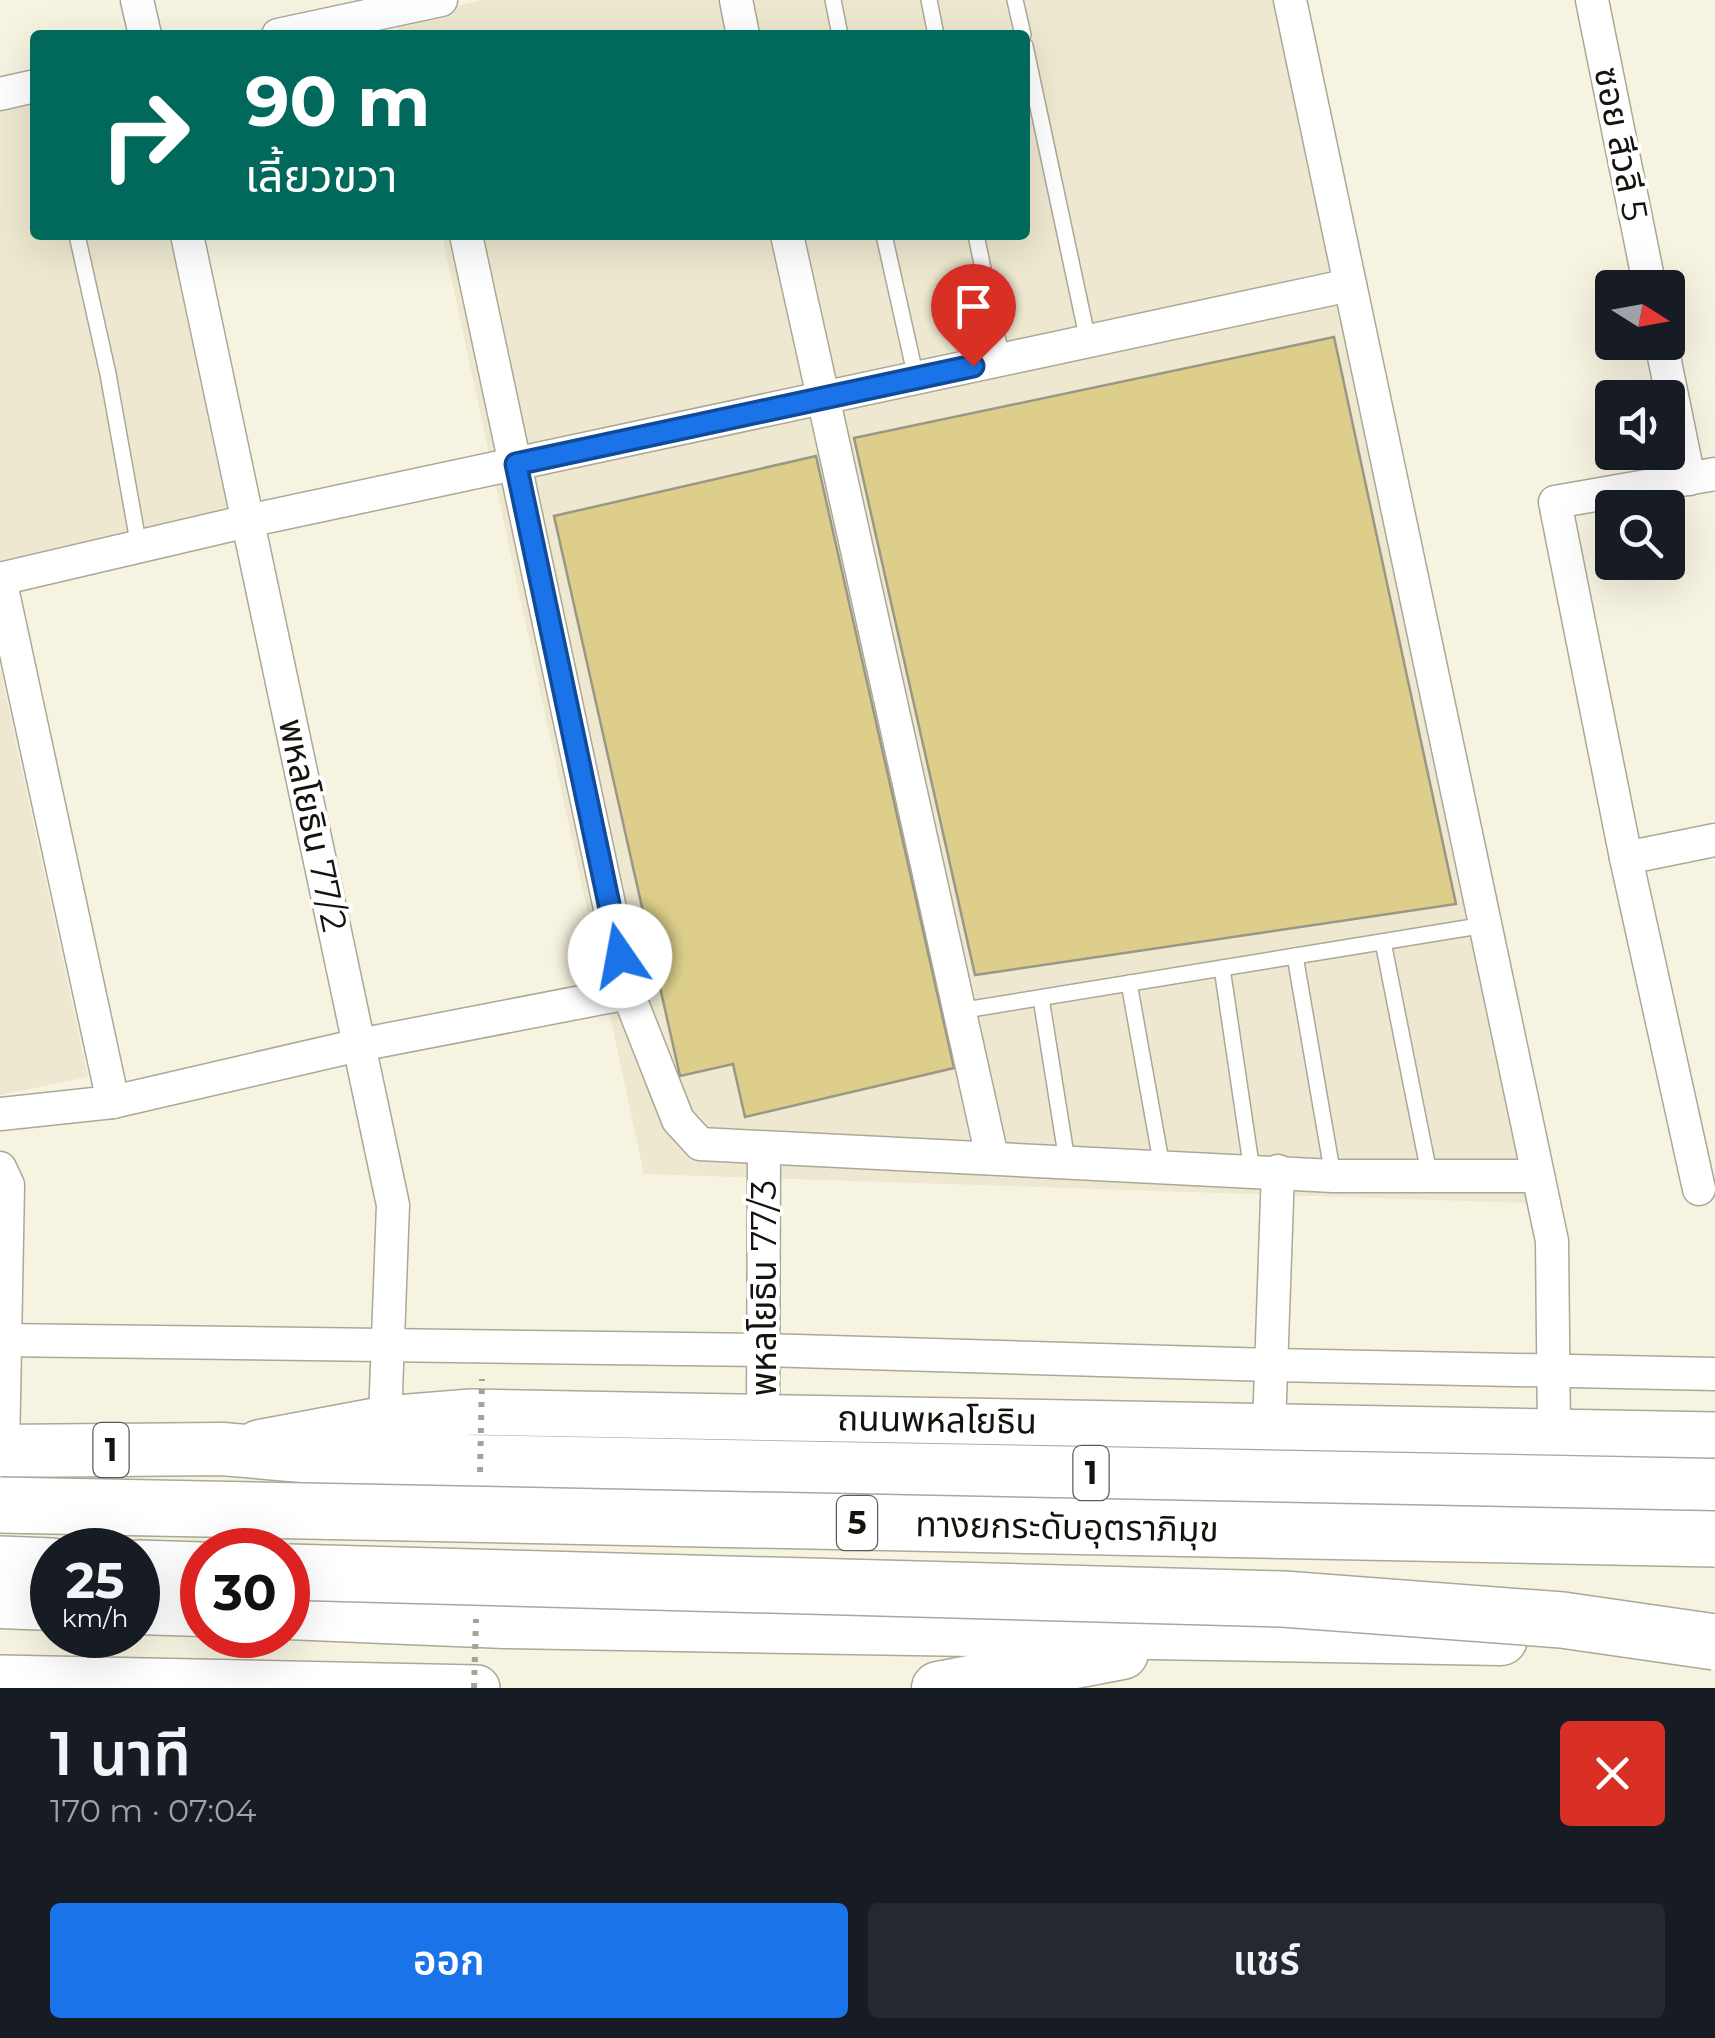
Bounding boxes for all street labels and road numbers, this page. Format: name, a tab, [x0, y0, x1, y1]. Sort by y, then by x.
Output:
street label: ซอย สีวลี 5	[1586, 63, 1657, 224]
street label: พหลโยธิน 77/2	[270, 715, 357, 935]
street label: พหลโยธิน 77/3	[742, 1180, 785, 1396]
street label: ถนนพหลโยธิน	[837, 1396, 1037, 1443]
road number: 1	[94, 1423, 128, 1477]
road number: 1	[1074, 1446, 1108, 1500]
road number: 5	[837, 1496, 877, 1550]
street label: ทางยกระดับอุตราภิมุข	[915, 1502, 1219, 1551]

